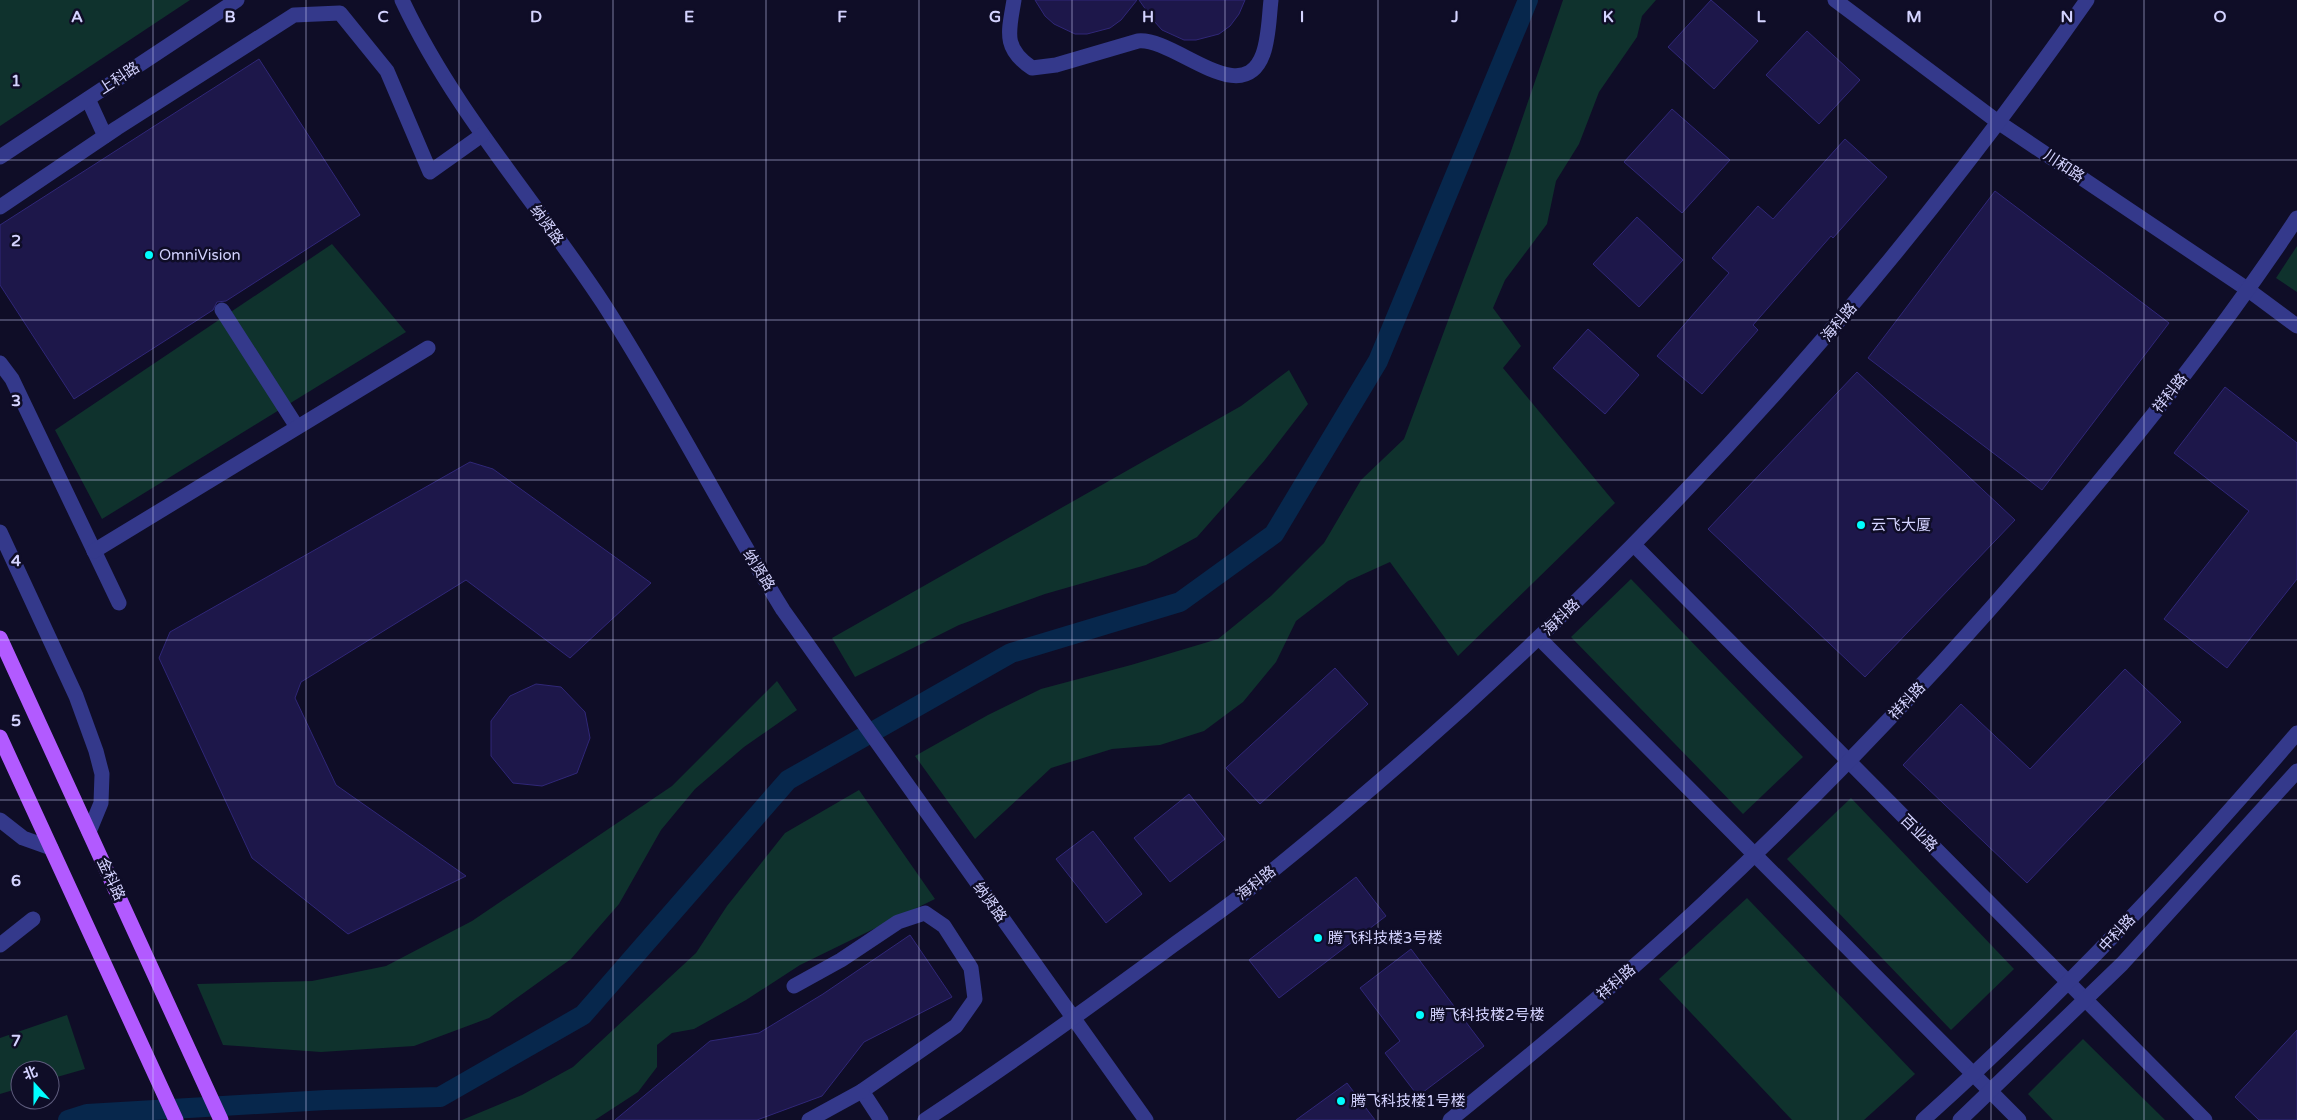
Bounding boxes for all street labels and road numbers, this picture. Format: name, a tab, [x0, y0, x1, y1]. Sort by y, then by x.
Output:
street label: 上科路	[95, 58, 143, 98]
street label: 川和路	[2040, 146, 2088, 186]
street label: 纳贤路	[526, 202, 568, 248]
street label: 海科路	[1818, 299, 1860, 345]
street label: 祥科路	[2149, 370, 2191, 416]
street label: 纳贤路	[739, 546, 779, 594]
street label: 海科路	[1539, 595, 1583, 639]
street label: 祥科路	[1885, 678, 1929, 724]
street label: 百业路	[1897, 811, 1941, 855]
street label: 金科路	[93, 855, 129, 903]
street label: 海科路	[1233, 862, 1279, 904]
street label: 纳贤路	[969, 879, 1011, 925]
street label: 中科路	[2095, 910, 2139, 956]
street label: 祥科路	[1593, 960, 1639, 1004]

